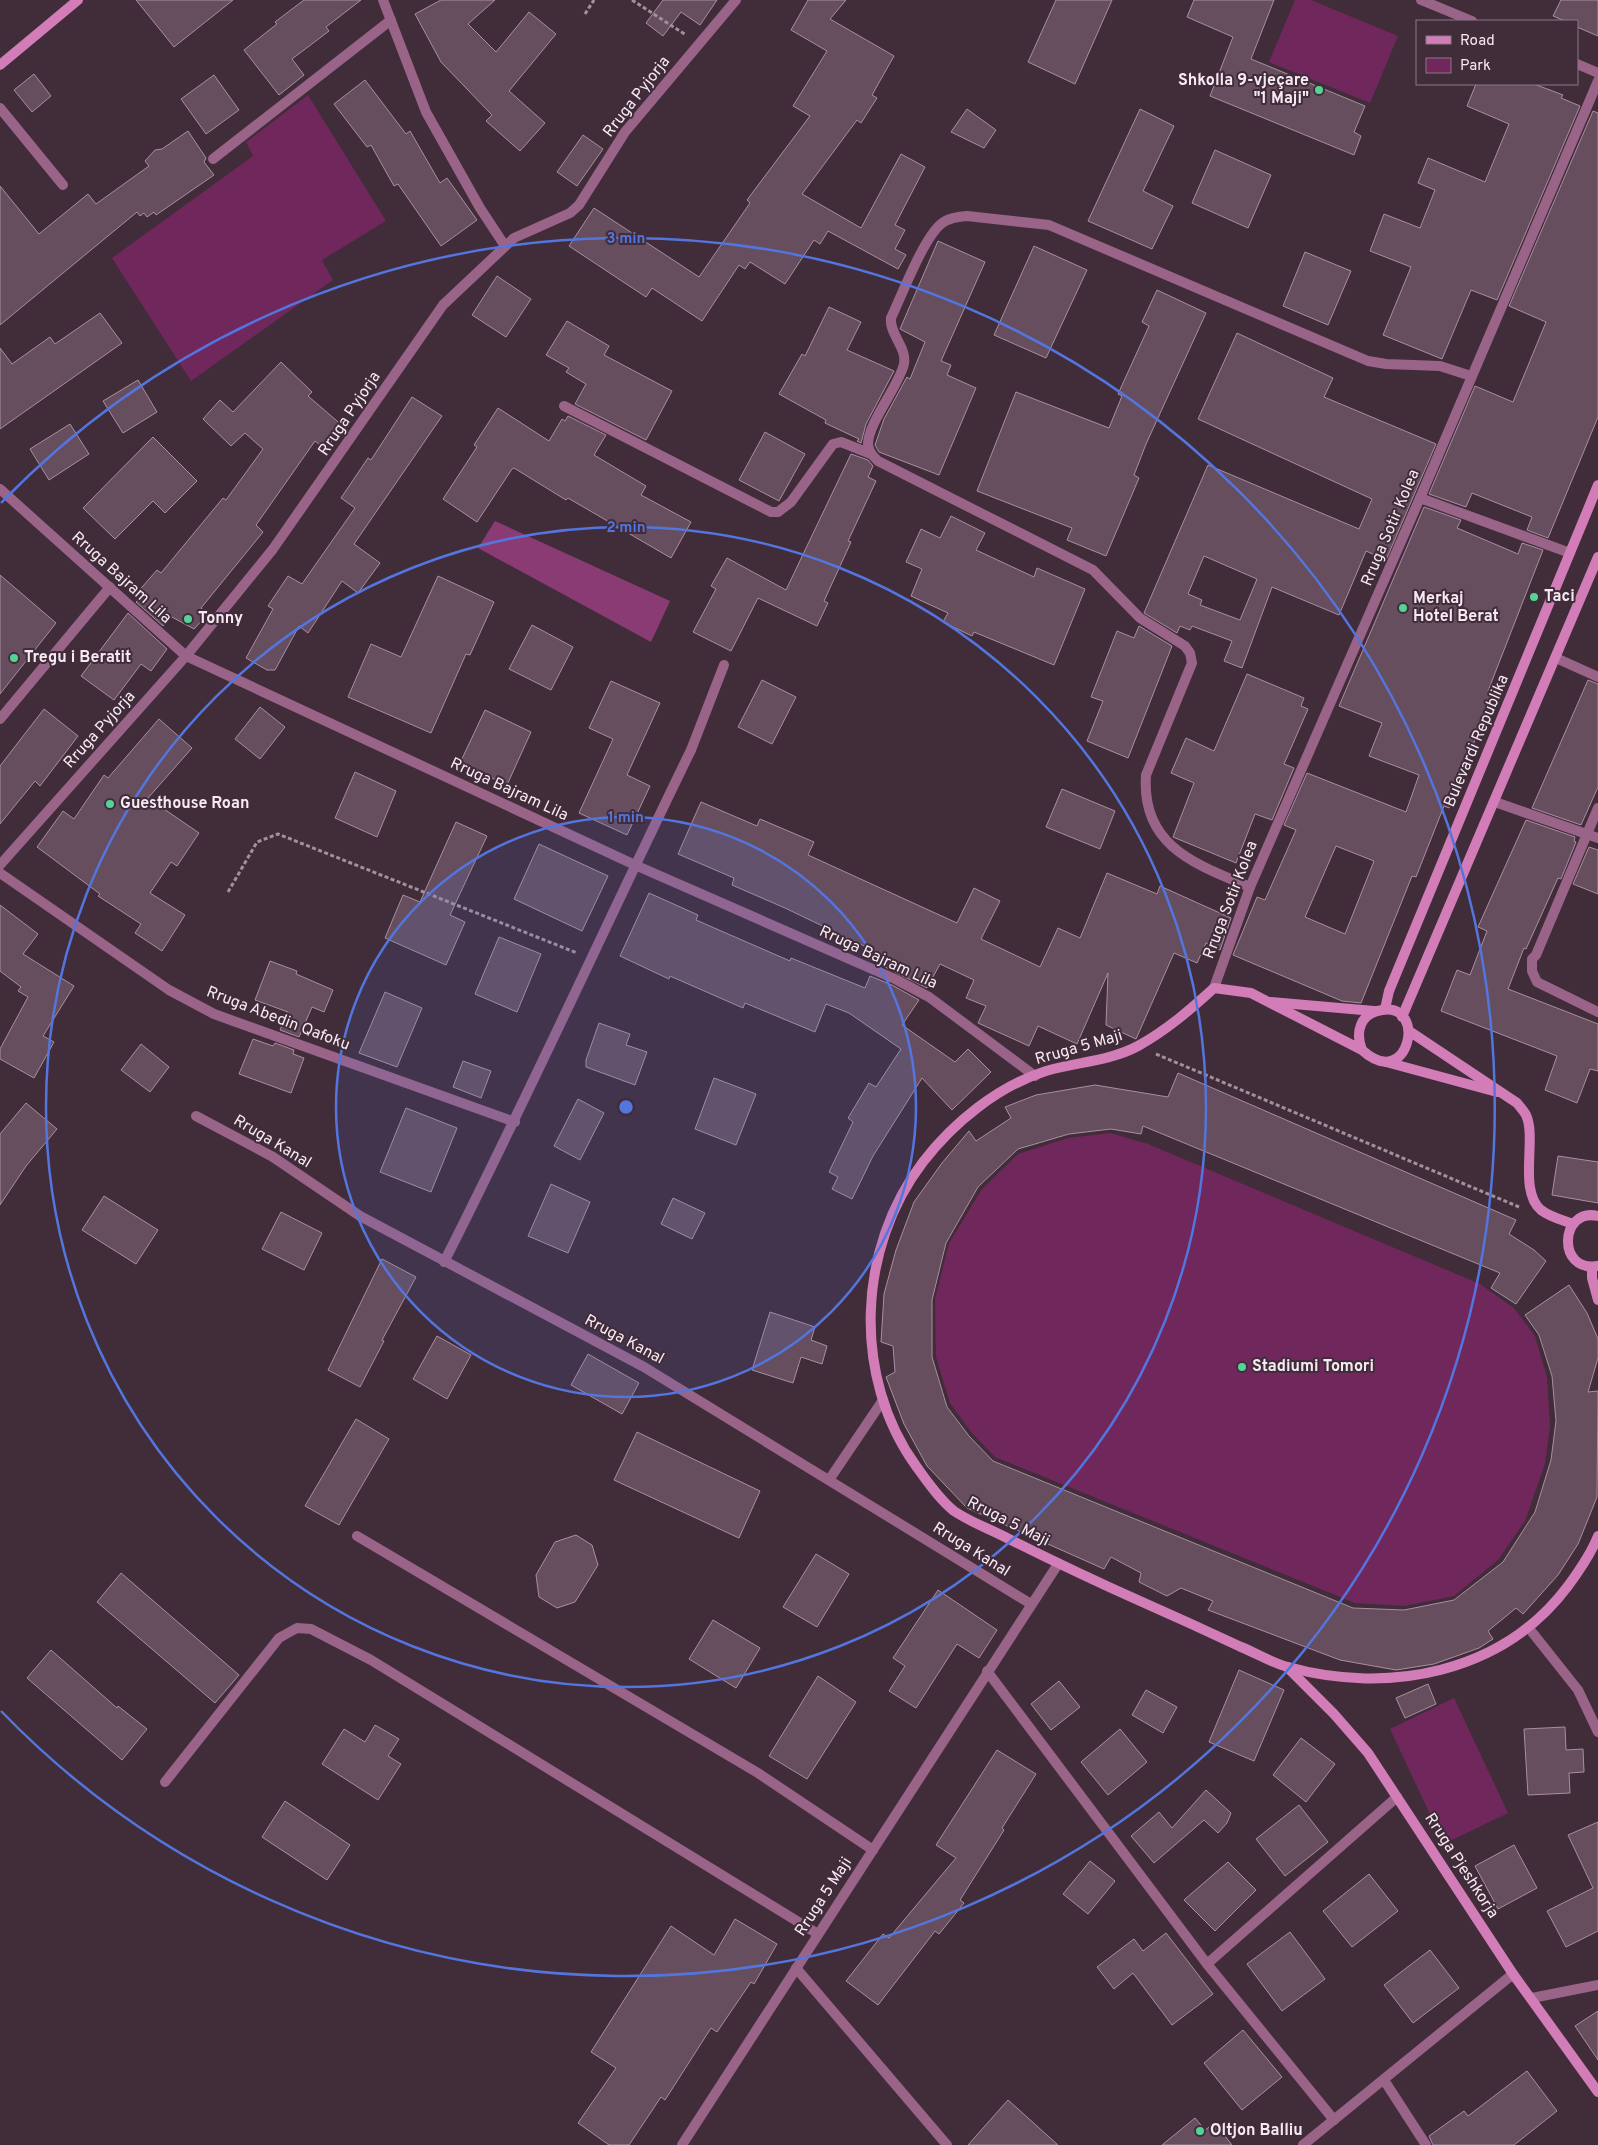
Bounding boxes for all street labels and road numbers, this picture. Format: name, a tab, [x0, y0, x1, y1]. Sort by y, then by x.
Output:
street label: Rruga Pyjorja	[599, 52, 675, 142]
street label: Rruga Pyjorja	[314, 368, 386, 460]
street label: Rruga Sotir Kolea	[1357, 467, 1425, 589]
street label: Rruga Bajram Lila	[67, 528, 175, 628]
street label: Bulevardi Republika	[1440, 672, 1514, 810]
street label: Rruga Pyjorja	[60, 687, 140, 773]
street label: Rruga Bajram Lila	[447, 754, 571, 826]
street label: Rruga Sotir Kolea	[1199, 838, 1263, 962]
street label: Rruga Bajram Lila	[816, 922, 940, 994]
street label: Rruga Abedin Qafoku	[203, 982, 353, 1056]
street label: Rruga 5 Maji	[1033, 1026, 1125, 1070]
street label: Rruga Kanal	[229, 1111, 315, 1173]
street label: Rruga Kanal	[581, 1311, 667, 1369]
street label: Rruga 5 Maji	[963, 1493, 1053, 1551]
street label: Rruga Kanal	[929, 1518, 1013, 1582]
street label: Rruga Pjeshkorja	[1420, 1810, 1502, 1922]
street label: Rruga 5 Maji	[791, 1854, 857, 1940]

